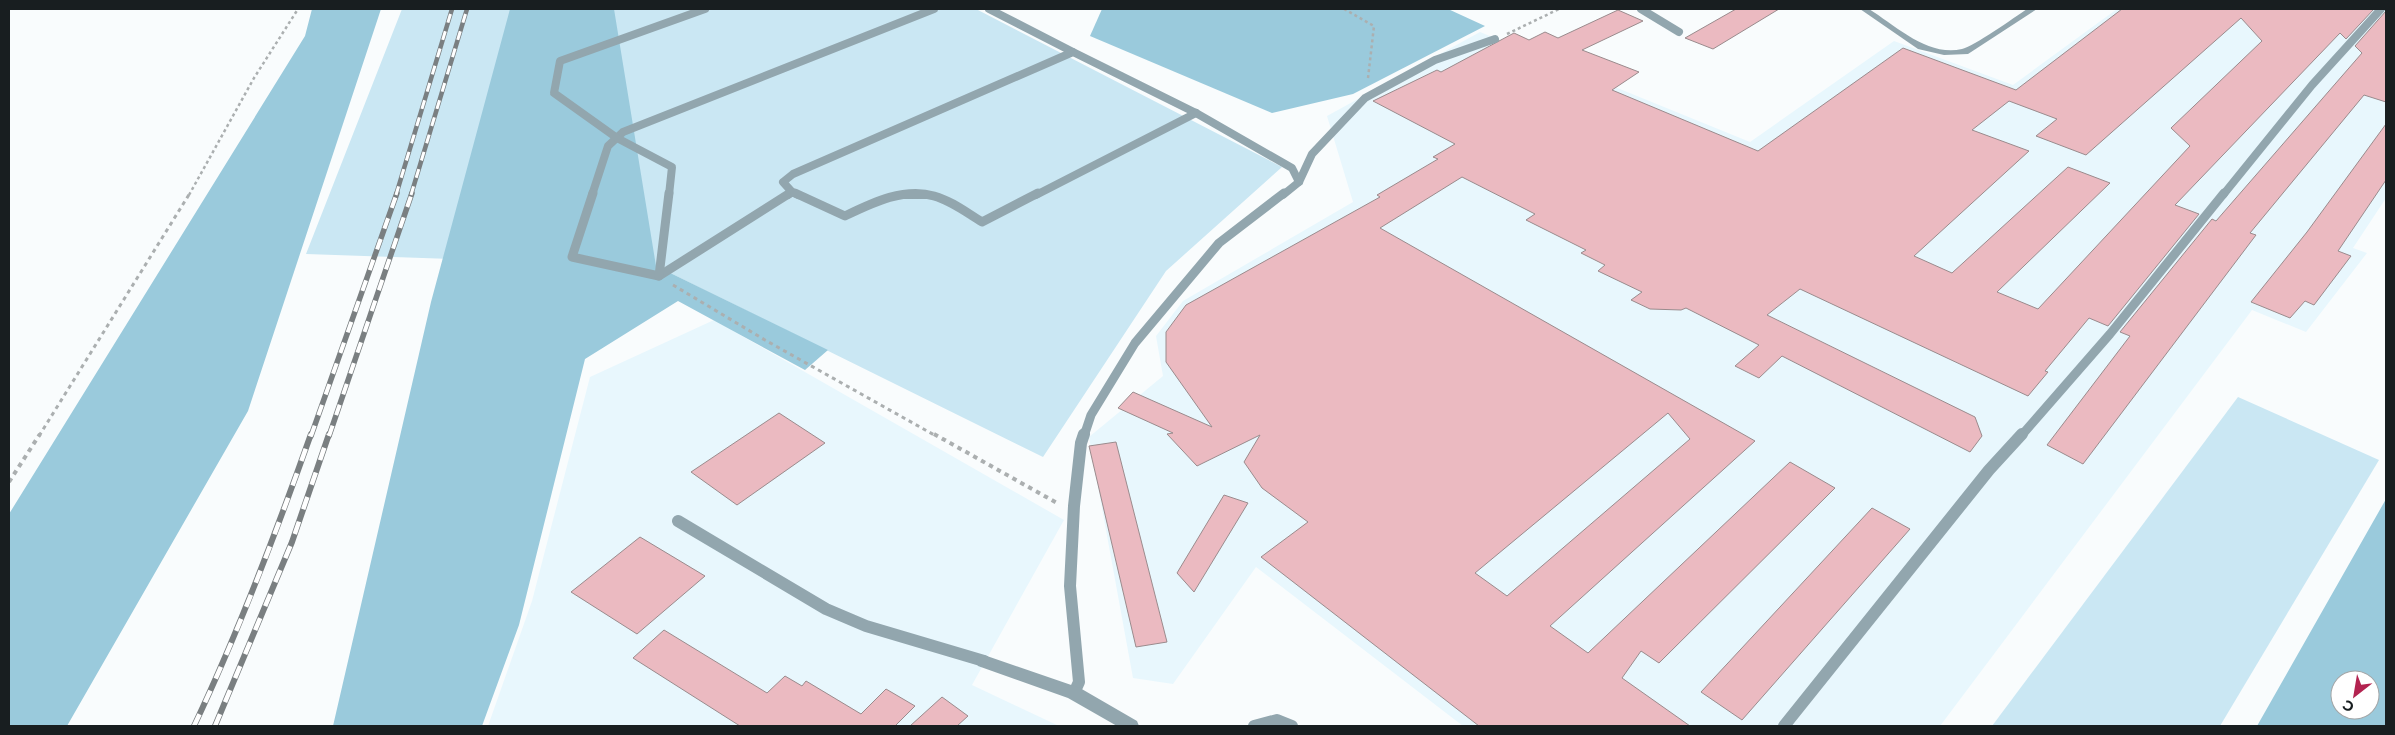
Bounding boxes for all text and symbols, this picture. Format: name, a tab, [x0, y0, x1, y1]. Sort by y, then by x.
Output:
north arrow	[2330, 670, 2380, 720]
text: С	[2339, 696, 2357, 716]

